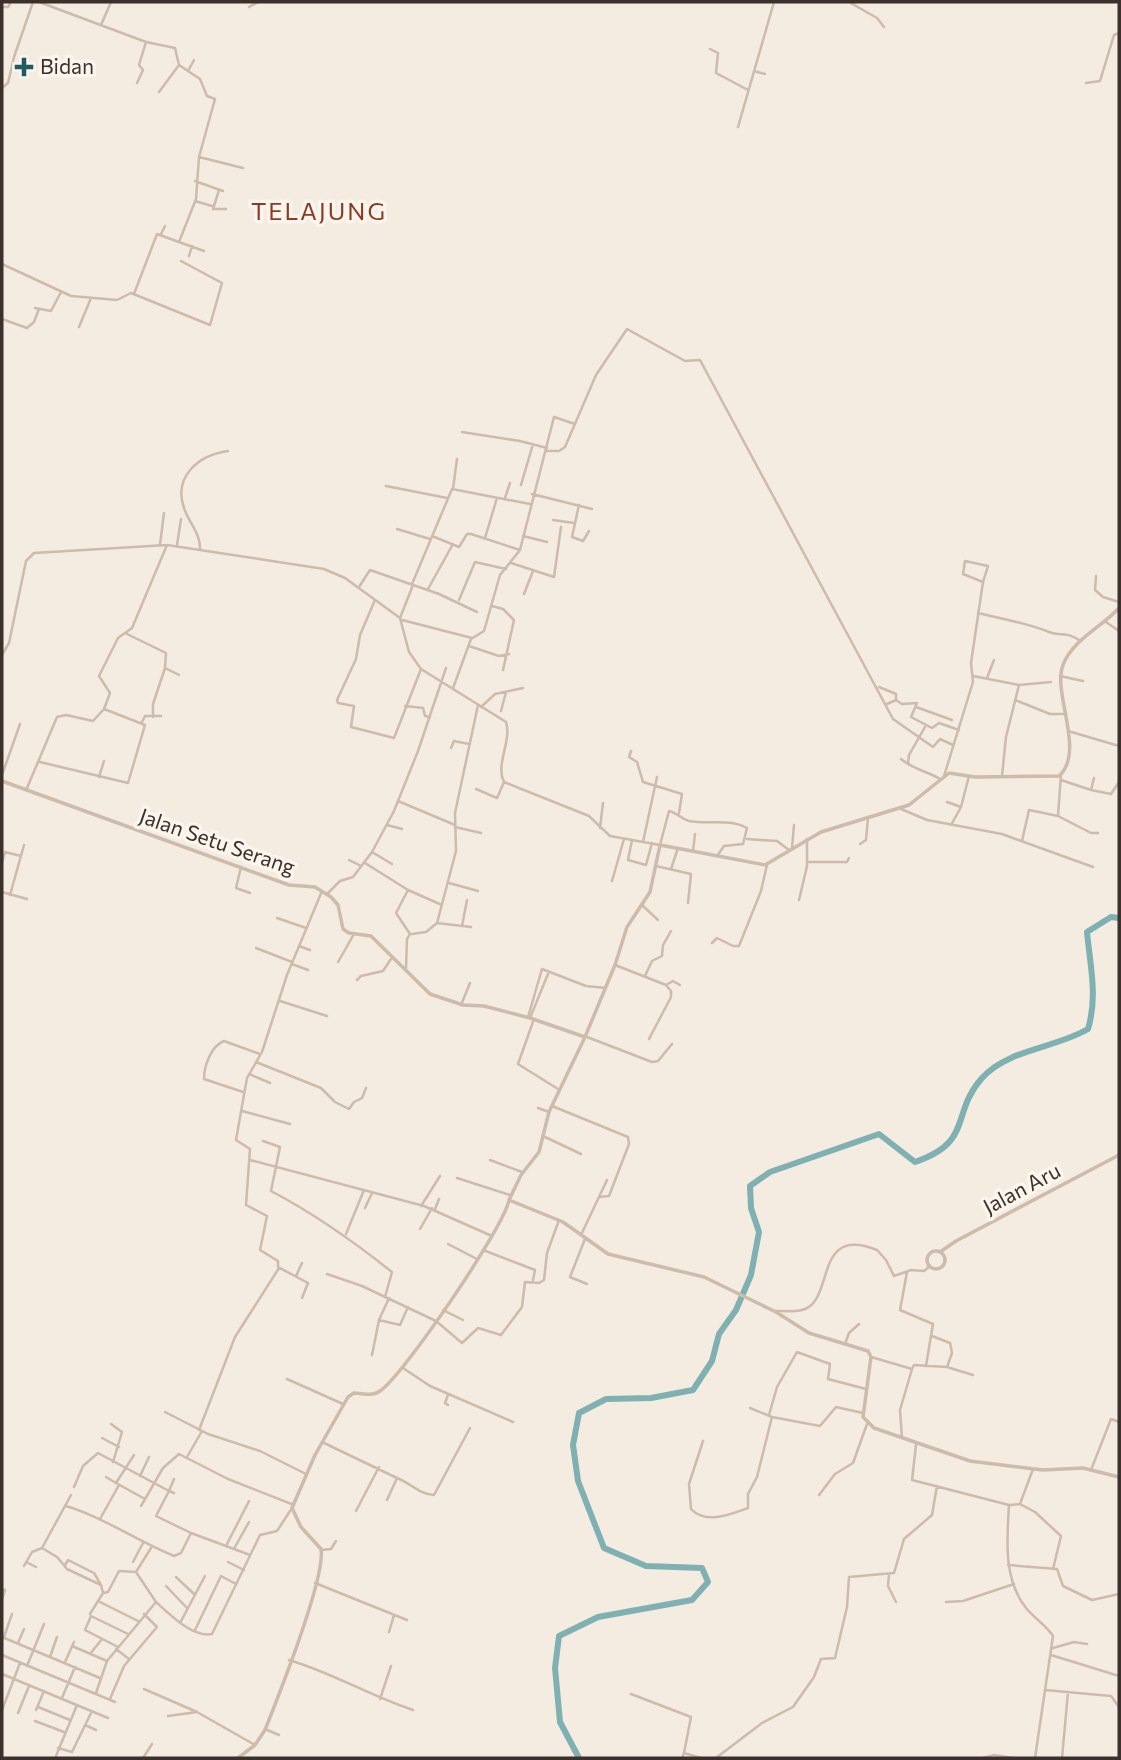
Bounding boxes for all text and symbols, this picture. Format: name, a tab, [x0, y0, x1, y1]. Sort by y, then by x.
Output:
place label: Bidan	[40, 53, 94, 78]
marker: Bidan	[14, 57, 34, 77]
district label: TELAJUNG	[251, 196, 387, 225]
street label: Jalan Setu Serang	[136, 802, 299, 879]
street label: Jalan Aru	[978, 1157, 1064, 1218]

